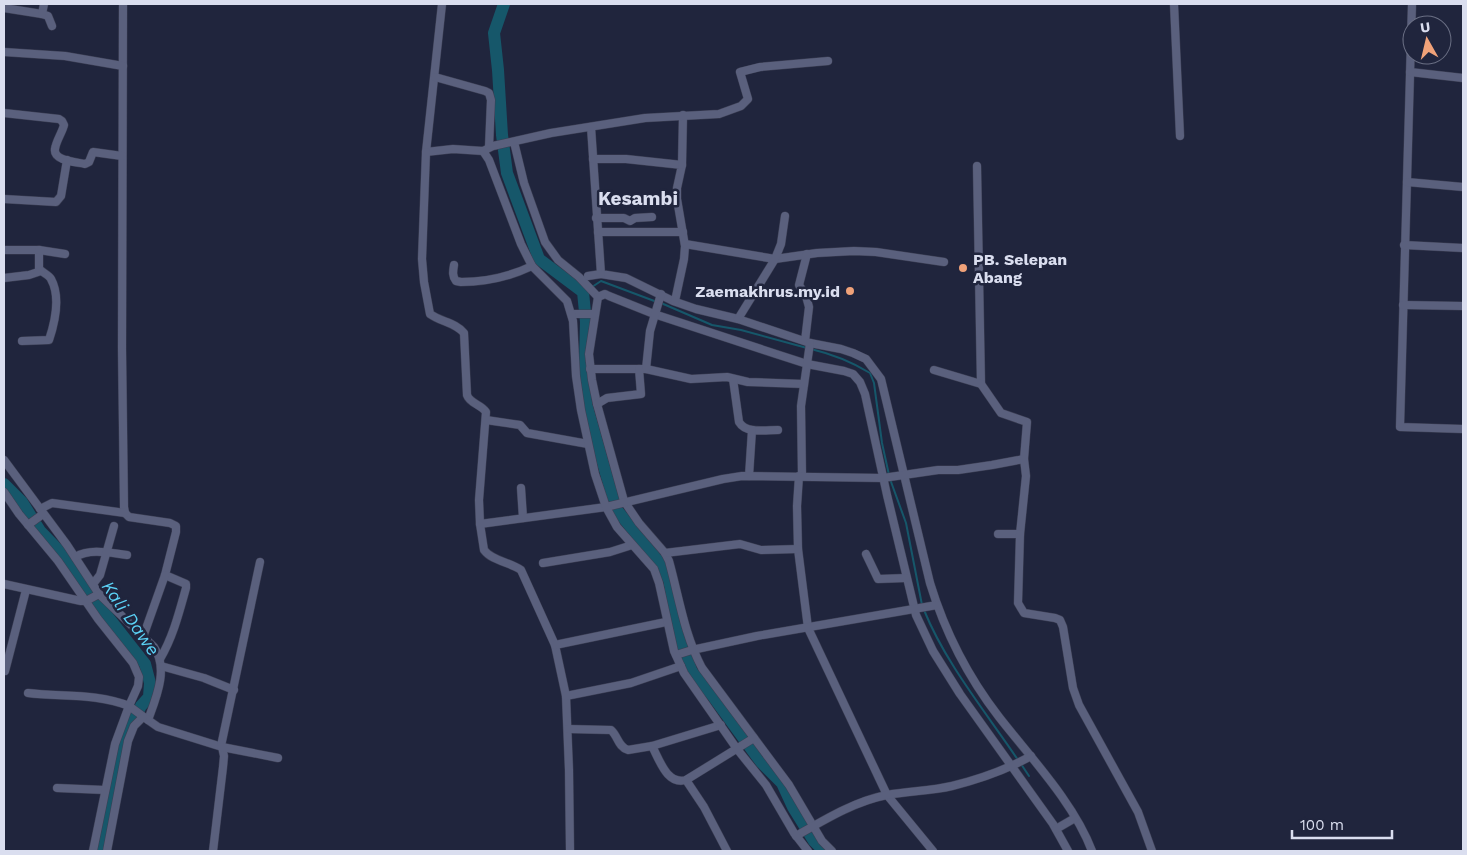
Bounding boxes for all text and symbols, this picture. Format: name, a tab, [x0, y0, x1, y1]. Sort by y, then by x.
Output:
north arrow	[1402, 15, 1452, 65]
text: U	[1419, 19, 1431, 36]
district label: Kesambi	[598, 187, 678, 210]
place label: PB. Selepan Abang	[973, 250, 1067, 287]
marker: PB. Selepan Abang	[957, 262, 969, 274]
place label: Zaemakhrus.my.id	[695, 282, 840, 301]
marker: Zaemakhrus.my.id	[844, 285, 856, 297]
water label: Kali Dawe	[98, 577, 164, 659]
scale bar	[1292, 808, 1392, 840]
text: 100 m	[1300, 816, 1344, 834]

